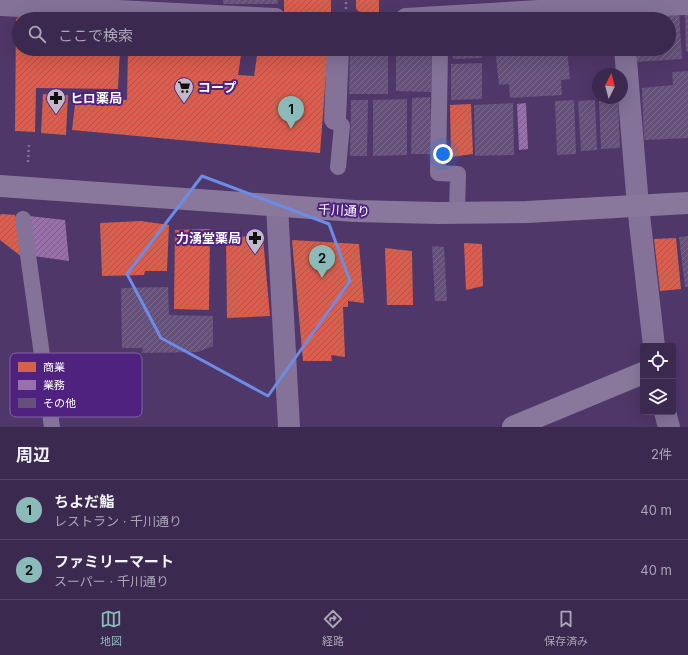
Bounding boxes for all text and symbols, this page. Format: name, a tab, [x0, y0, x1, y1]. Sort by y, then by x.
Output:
search box	[12, 12, 676, 56]
icon: search	[26, 23, 48, 45]
text: ここで検索	[58, 26, 133, 45]
north arrow	[592, 68, 628, 104]
supermarket icon: コープ	[173, 76, 195, 104]
place label: コープ	[198, 79, 236, 95]
pharmacy icon: ヒロ薬局	[45, 87, 67, 115]
place label: ヒロ薬局	[70, 90, 122, 106]
pin: 1	[278, 96, 304, 129]
your location	[433, 144, 453, 164]
street label: 千川通り	[318, 201, 370, 219]
pharmacy icon: 力湧堂薬局	[244, 227, 266, 255]
place label: 力湧堂薬局	[176, 230, 241, 246]
pin: 2	[309, 245, 335, 278]
map controls	[640, 343, 676, 415]
button: locate	[640, 343, 676, 379]
legend	[10, 353, 142, 417]
text: 商業	[43, 360, 65, 374]
text: 業務	[43, 378, 65, 392]
button: layers	[640, 379, 676, 415]
text: その他	[43, 396, 76, 410]
text: 周辺	[16, 445, 50, 465]
text: 2件	[651, 446, 672, 462]
text: ちよだ鮨	[54, 492, 114, 511]
text: 1	[26, 502, 32, 518]
text: 40 m	[640, 502, 672, 518]
text: レストラン · 千川通り	[54, 513, 182, 529]
text: ファミリーマート	[54, 552, 174, 571]
text: 2	[25, 562, 33, 578]
text: 40 m	[640, 562, 672, 578]
text: スーパー · 千川通り	[54, 573, 169, 589]
tab: 地図	[100, 608, 122, 648]
tab: 経路	[322, 608, 344, 648]
tab: 保存済み	[544, 608, 588, 648]

